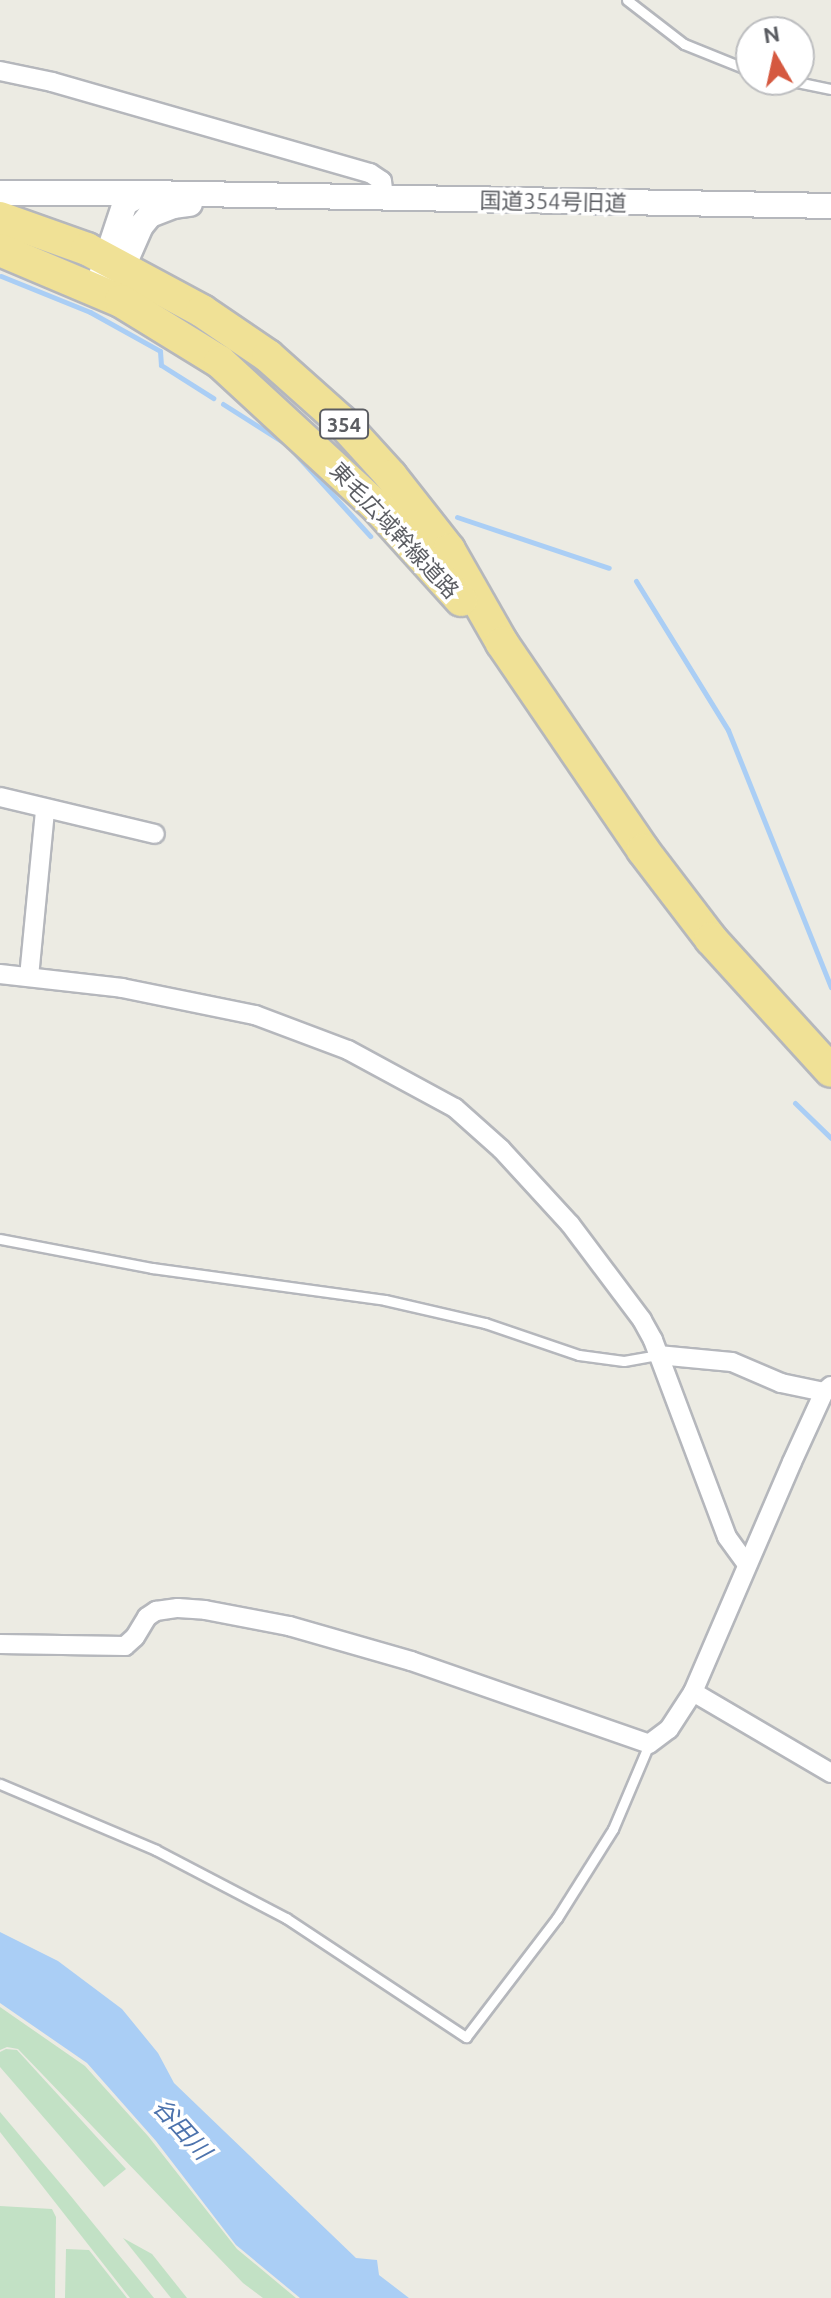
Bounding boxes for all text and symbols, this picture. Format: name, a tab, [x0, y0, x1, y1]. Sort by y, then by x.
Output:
north arrow	[735, 16, 815, 96]
text: N	[761, 20, 782, 47]
street label: 国道354号旧道	[479, 187, 627, 215]
road number: 354	[318, 408, 370, 440]
street label: 東毛広域幹線道路	[325, 457, 465, 603]
water label: 谷田川	[147, 2093, 217, 2165]

